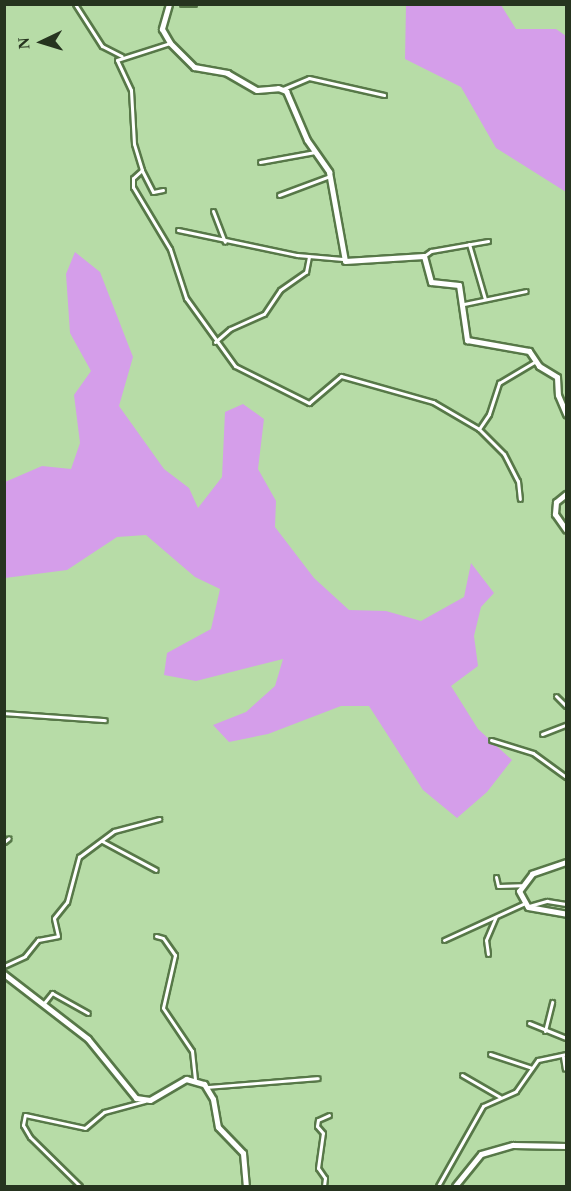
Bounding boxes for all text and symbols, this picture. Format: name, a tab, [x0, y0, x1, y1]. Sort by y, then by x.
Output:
north arrow	[12, 12, 72, 72]
text: N	[15, 37, 32, 50]

